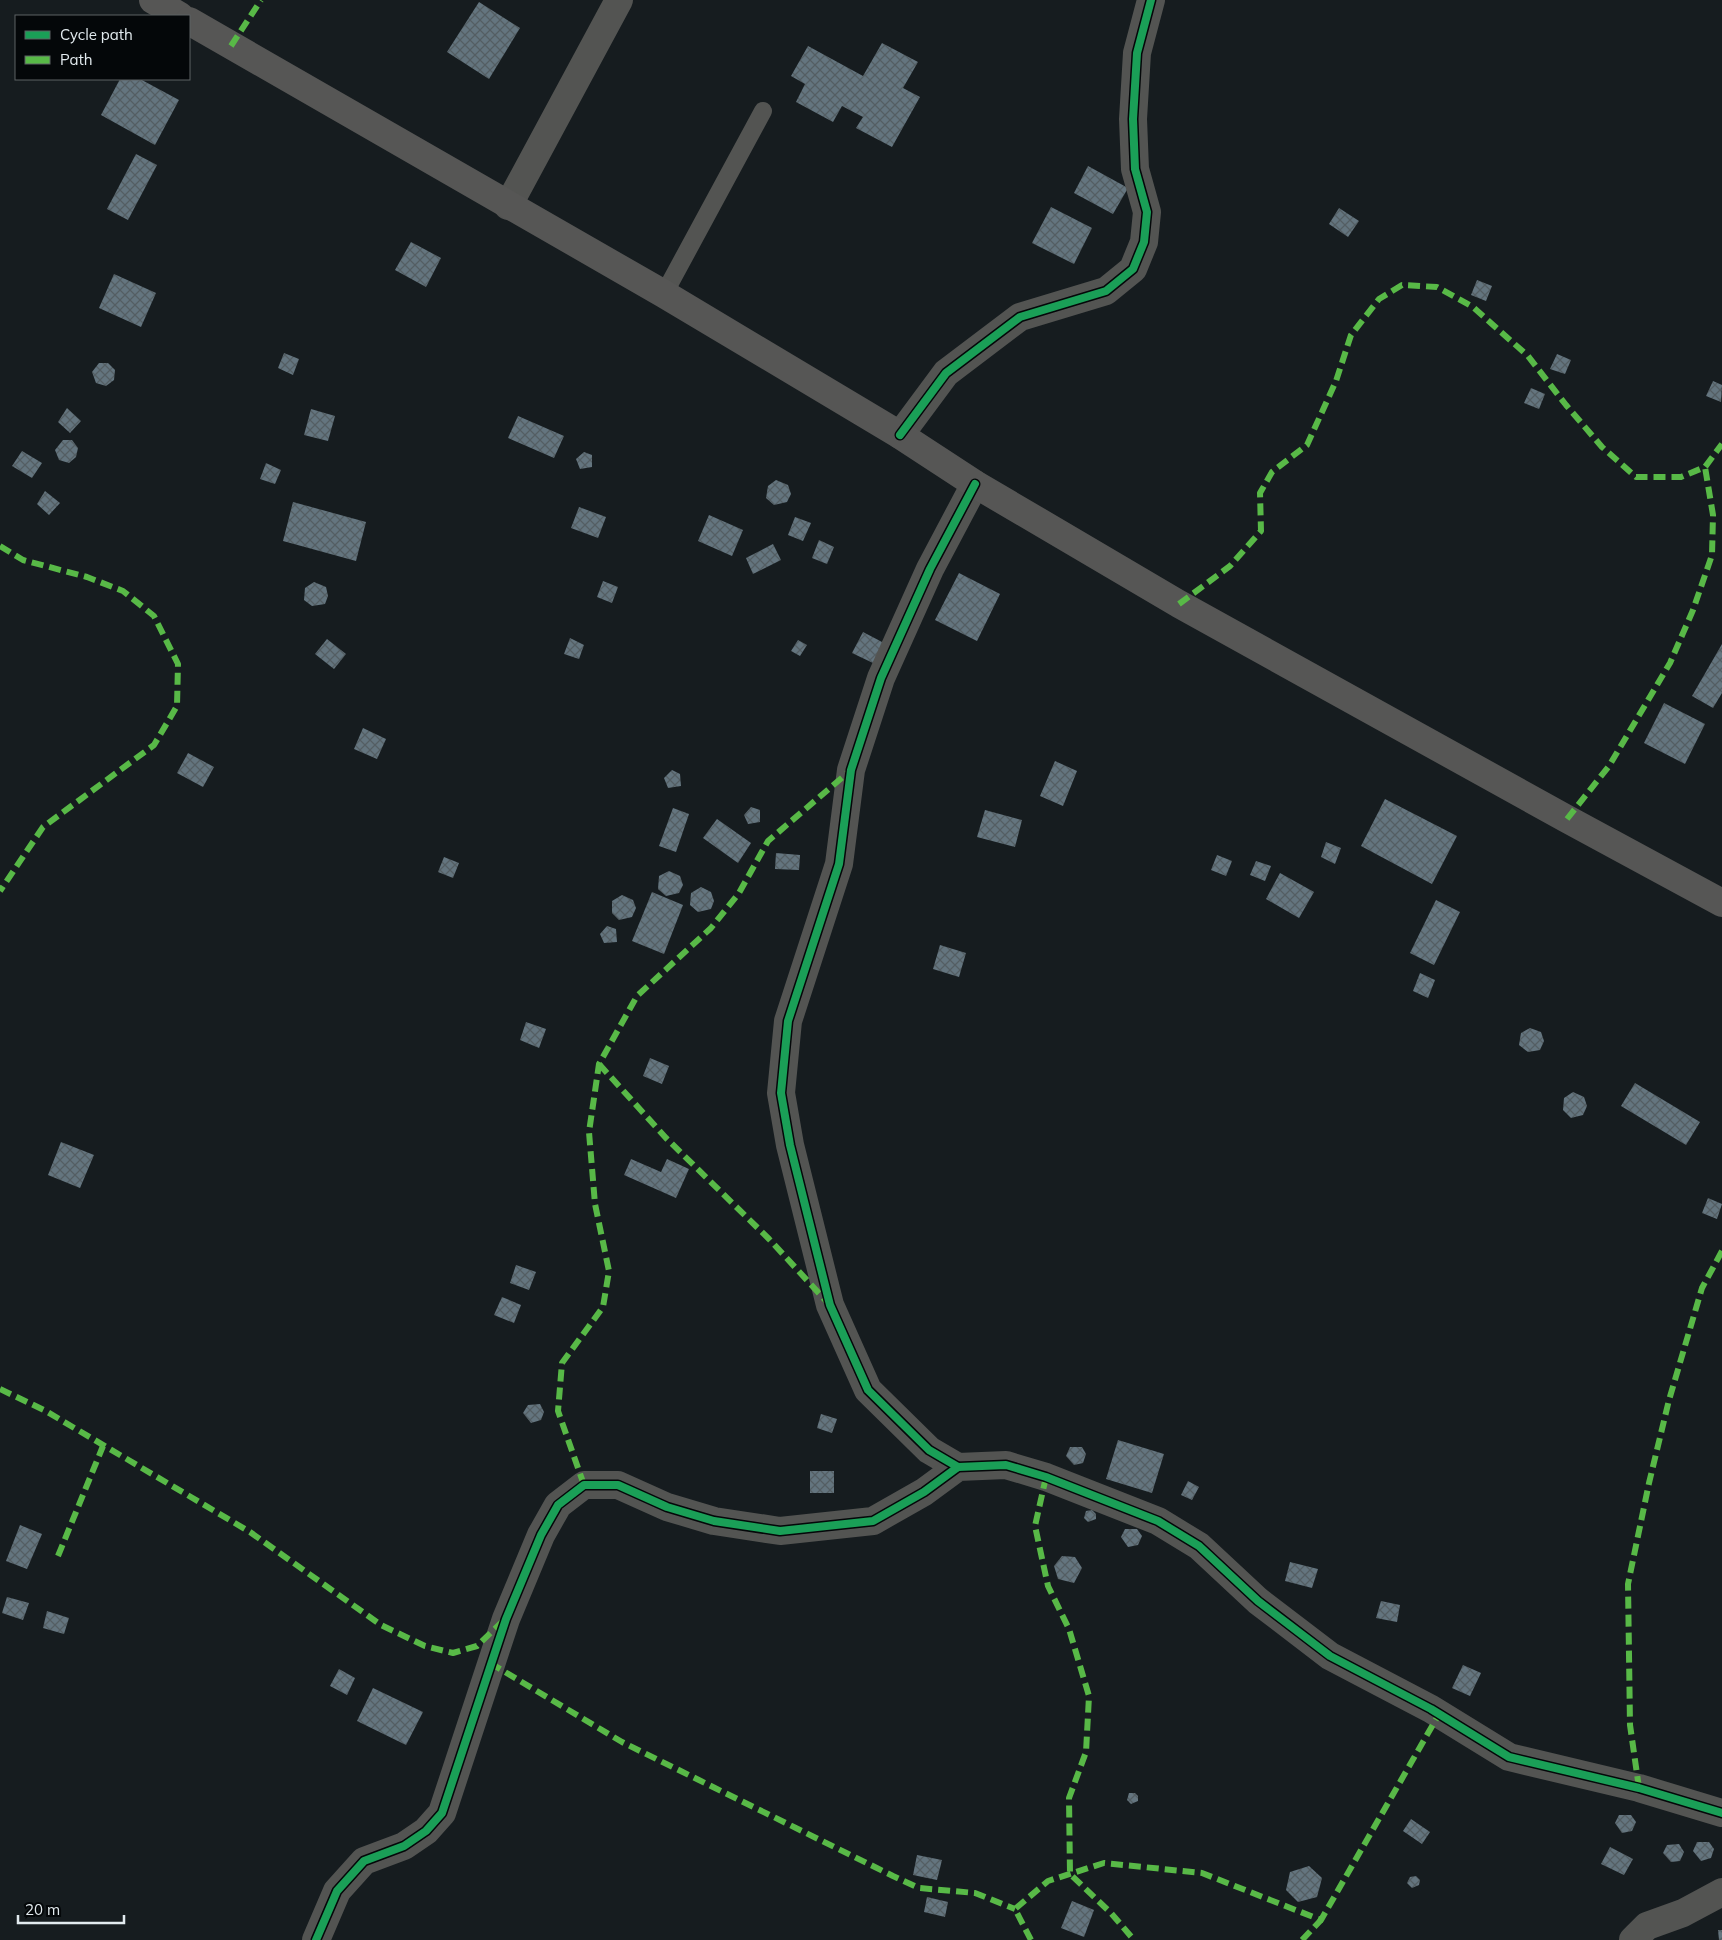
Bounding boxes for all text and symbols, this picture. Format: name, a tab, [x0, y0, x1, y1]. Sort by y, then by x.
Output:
legend	[15, 15, 190, 80]
text: Cycle path	[60, 25, 133, 44]
text: Path	[60, 50, 92, 69]
scale bar	[18, 1892, 124, 1924]
text: 20 m	[25, 1900, 60, 1919]

